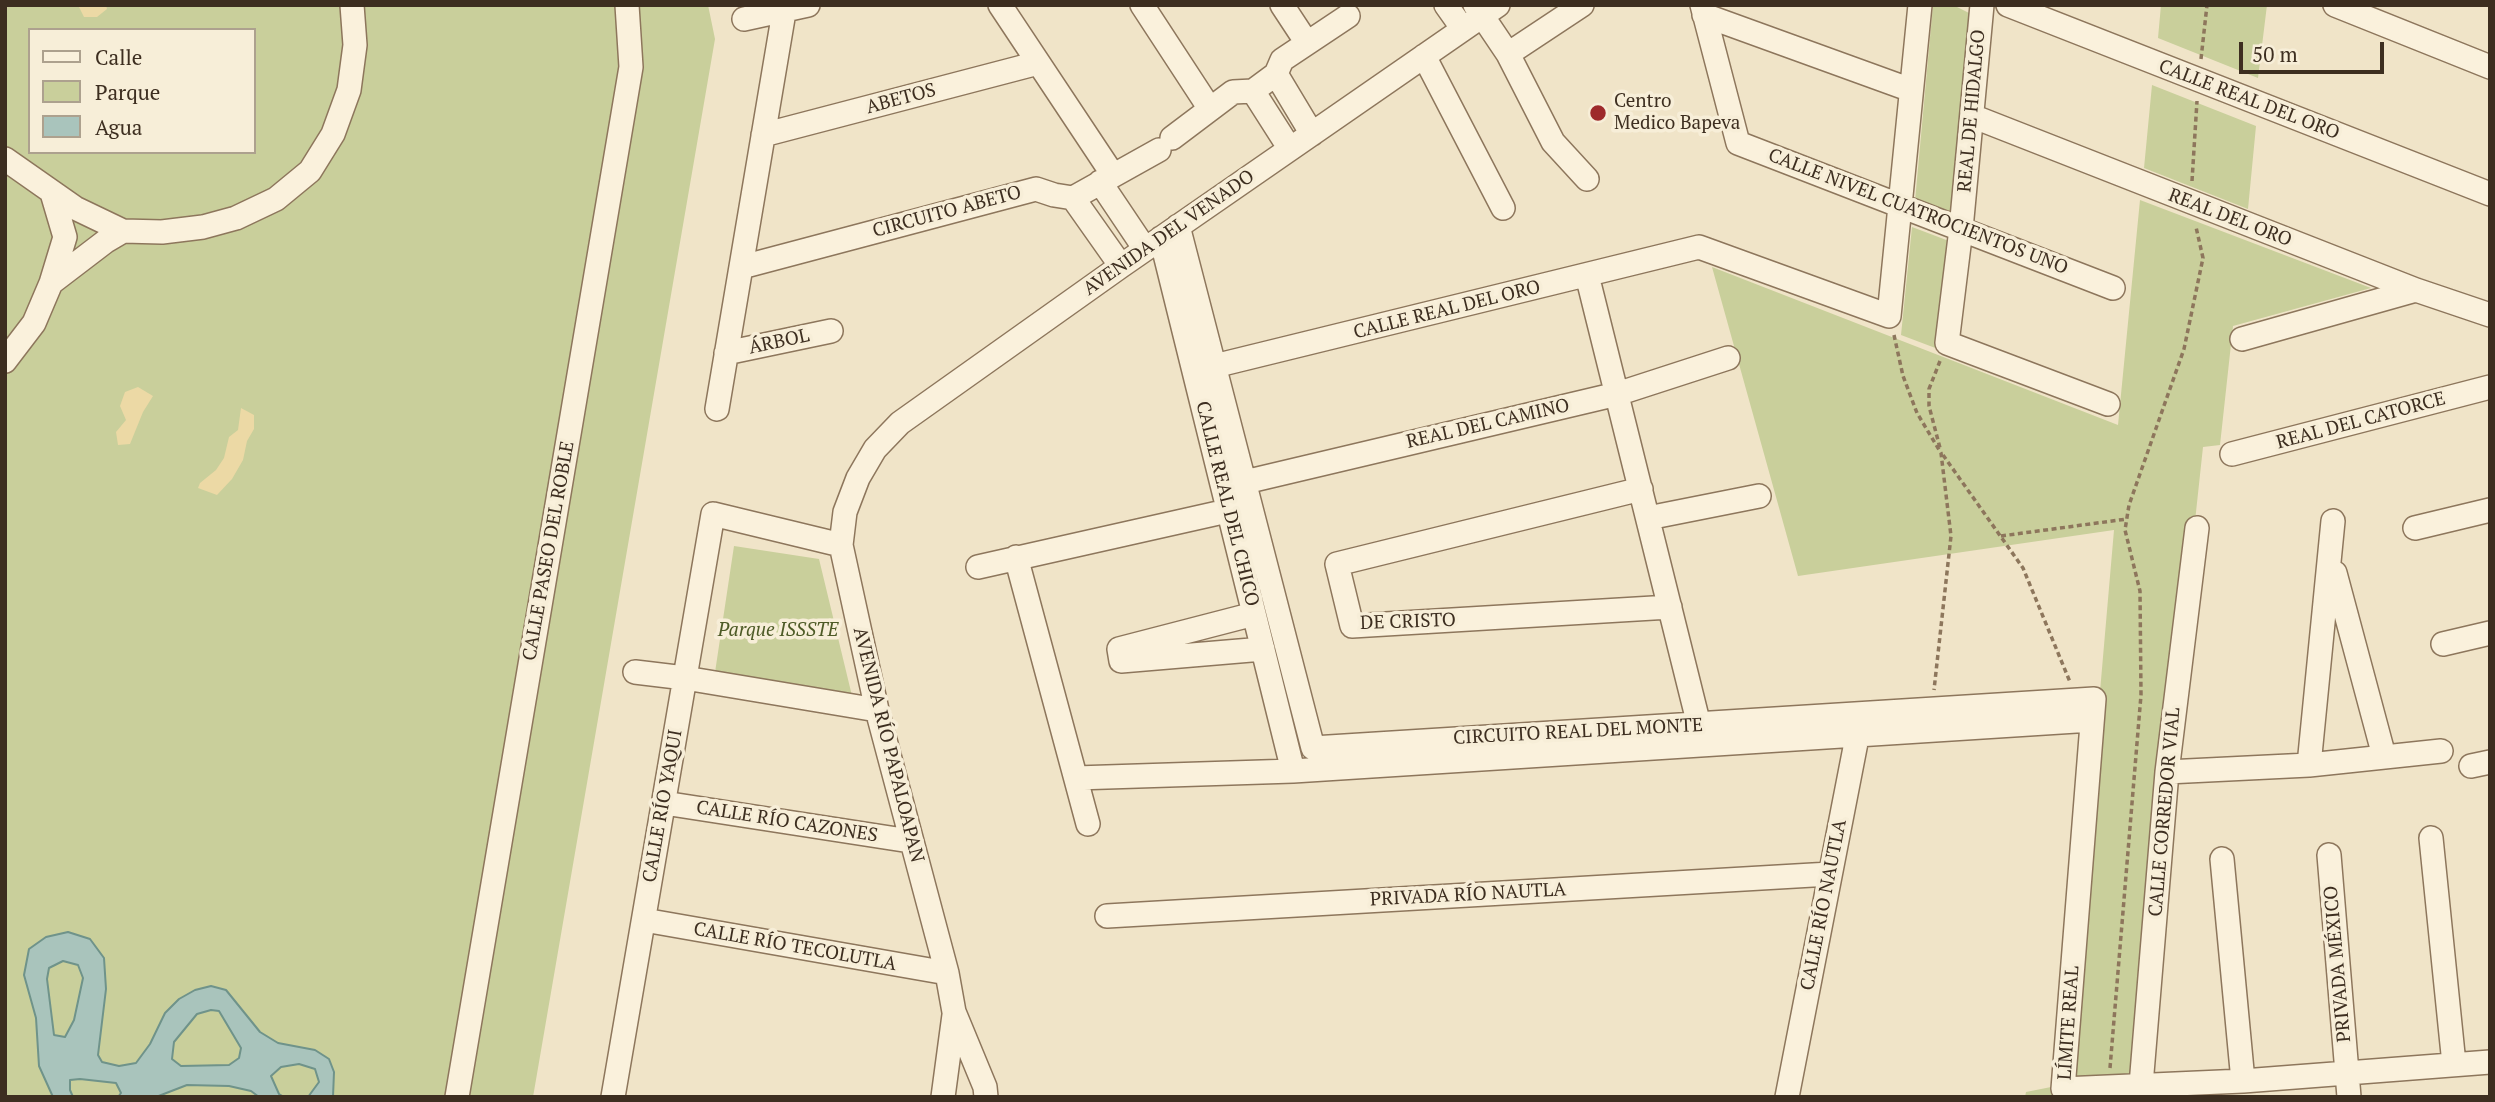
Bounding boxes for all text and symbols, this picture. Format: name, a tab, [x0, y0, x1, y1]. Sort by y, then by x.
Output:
legend	[28, 28, 256, 154]
scale bar	[2243, 28, 2388, 72]
street label: REAL DE HIDALGO	[1954, 29, 1990, 193]
text: 50 m	[2252, 40, 2298, 68]
text: Calle	[95, 43, 142, 71]
street label: CALLE REAL DEL ORO	[2155, 55, 2343, 145]
text: Parque	[95, 78, 160, 106]
street label: ABETOS	[864, 79, 938, 119]
place label: Centro Medico Bapeva	[1614, 91, 1740, 135]
marker: Centro Medico Bapeva	[1588, 103, 1608, 123]
text: Agua	[95, 113, 142, 141]
street label: CALLE NIVEL CUATROCIENTOS UNO	[1765, 144, 2071, 280]
street label: AVENIDA DEL VENADO	[1079, 165, 1259, 301]
street label: CIRCUITO ABETO	[870, 181, 1024, 243]
street label: REAL DEL ORO	[2165, 184, 2295, 252]
street label: CALLE REAL DEL ORO	[1351, 276, 1543, 344]
street label: ÁRBOL	[747, 324, 811, 360]
street label: REAL DEL CATORCE	[2274, 387, 2448, 455]
street label: REAL DEL CAMINO	[1404, 394, 1572, 454]
street label: CALLE REAL DEL CHICO	[1190, 399, 1264, 609]
street label: CALLE PASEO DEL ROBLE	[518, 439, 580, 663]
street label: DE CRISTO	[1360, 609, 1456, 635]
park label: Parque ISSSTE	[718, 620, 838, 642]
street label: AVENIDA RÍO PAPALOAPAN	[848, 625, 928, 865]
street label: CALLE CORREDOR VIAL	[2145, 707, 2185, 917]
street label: CIRCUITO REAL DEL MONTE	[1453, 714, 1703, 750]
street label: CALLE RÍO YAQUI	[638, 728, 688, 884]
street label: CALLE RÍO CAZONES	[695, 796, 879, 848]
street label: CALLE RÍO NAUTLA	[1796, 818, 1852, 992]
street label: PRIVADA RÍO NAUTLA	[1369, 878, 1567, 912]
street label: PRIVADA MÉXICO	[2320, 885, 2356, 1043]
street label: CALLE RÍO TECOLUTLA	[692, 918, 898, 976]
street label: LÍMITE REAL	[2054, 965, 2084, 1081]

